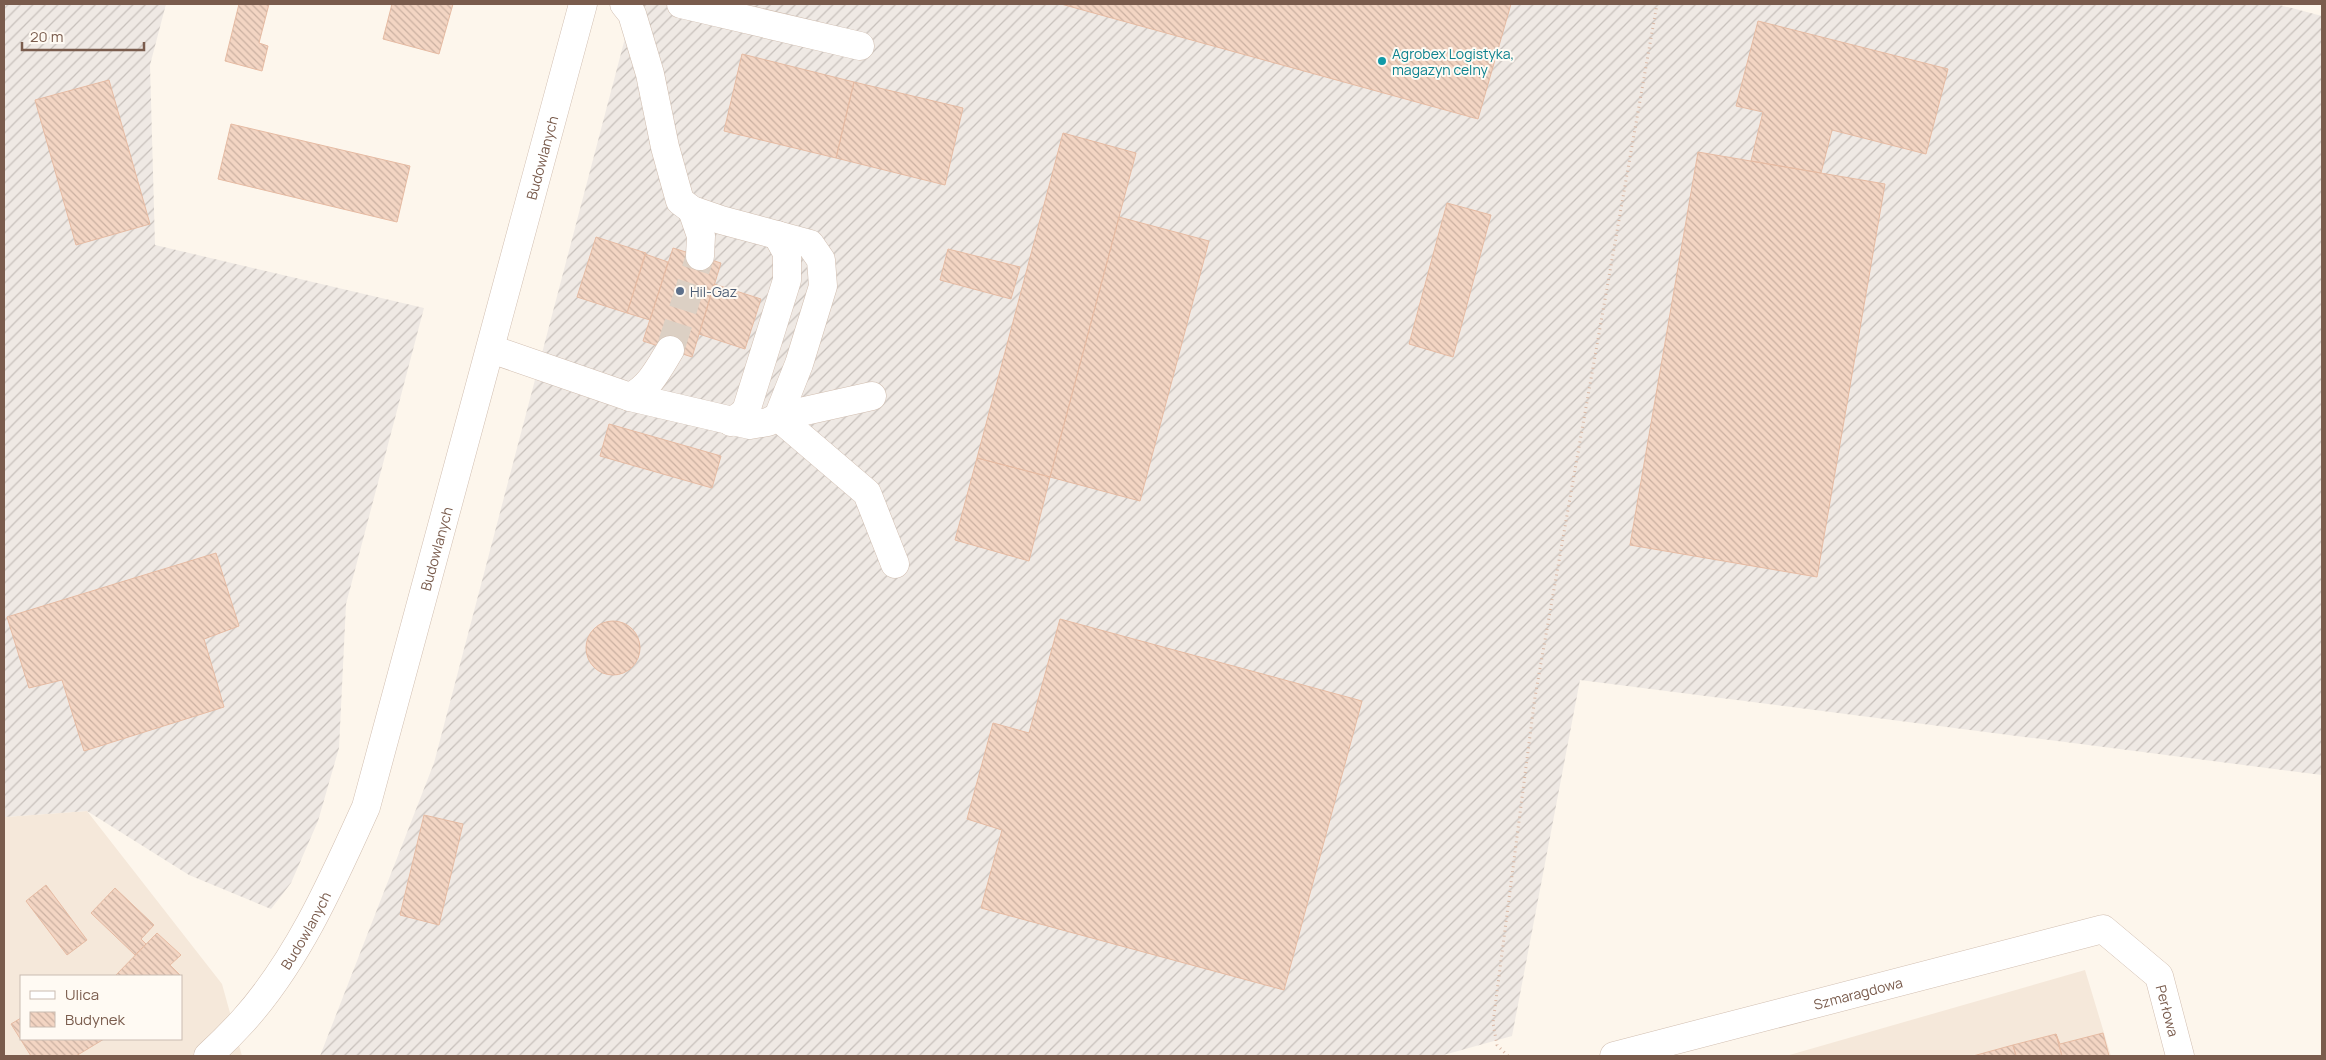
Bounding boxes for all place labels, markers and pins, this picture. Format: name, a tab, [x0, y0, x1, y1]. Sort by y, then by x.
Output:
place label: Agrobex Logistyka, magazyn celny	[1392, 44, 1514, 79]
marker: Agrobex Logistyka, magazyn celny	[1376, 55, 1388, 67]
place label: Hil-Gaz	[690, 282, 737, 301]
marker: Hil-Gaz	[674, 285, 686, 297]

